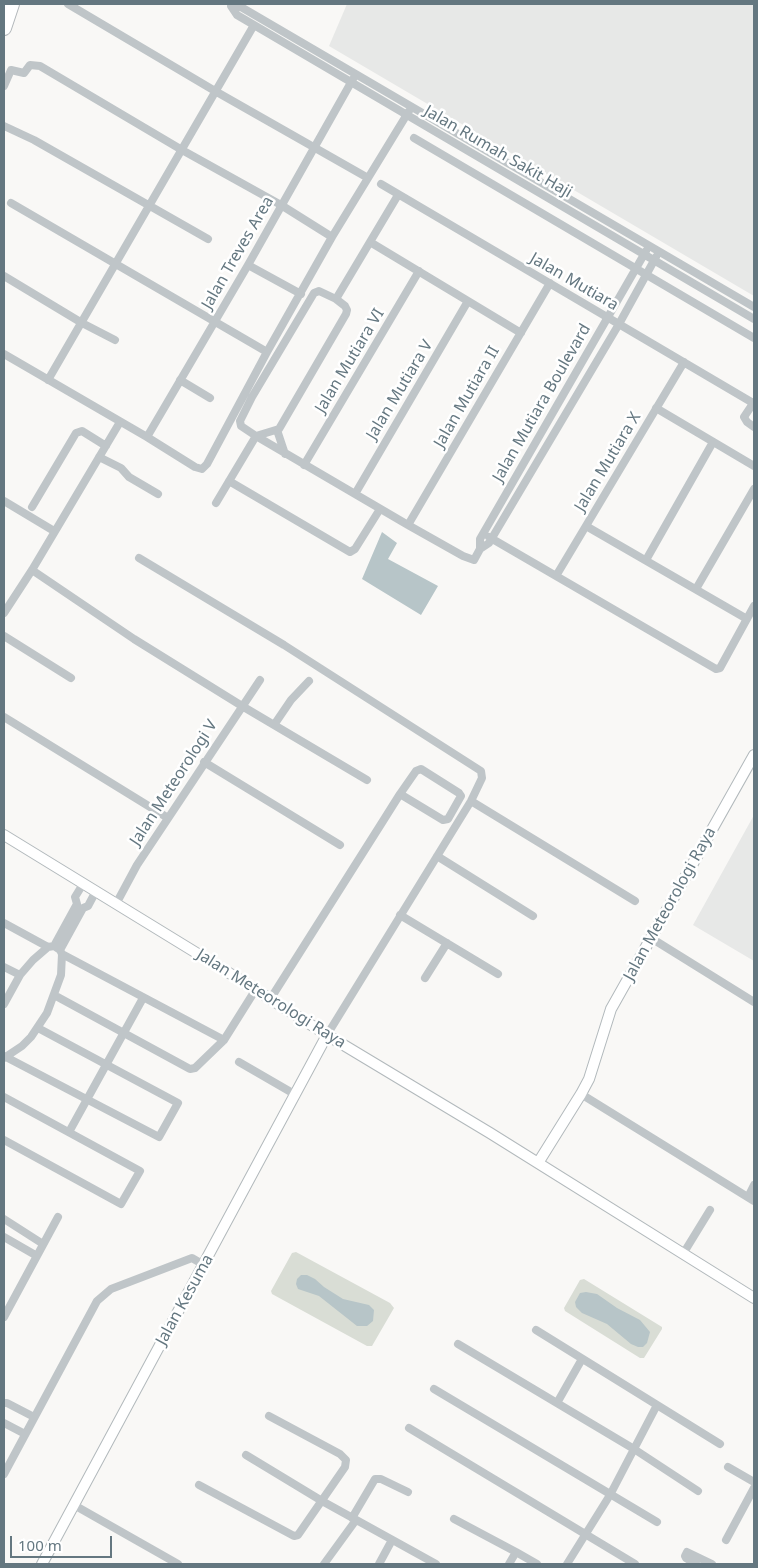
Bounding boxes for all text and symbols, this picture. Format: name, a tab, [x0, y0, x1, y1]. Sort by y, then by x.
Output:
street label: Jalan Rumah Sakit Haji	[421, 102, 575, 202]
street label: Jalan Treves Area	[198, 193, 278, 313]
street label: Jalan Mutiara	[526, 249, 622, 315]
street label: Jalan Mutiara VI	[311, 305, 389, 417]
street label: Jalan Mutiara Boulevard	[489, 321, 595, 485]
street label: Jalan Mutiara V	[363, 337, 437, 443]
street label: Jalan Mutiara II	[430, 343, 504, 451]
street label: Jalan Mutiara X	[571, 409, 645, 515]
street label: Jalan Meteorologi V	[126, 717, 222, 849]
street label: Jalan Meteorologi Raya	[620, 824, 720, 984]
street label: Jalan Meteorologi Raya	[193, 945, 349, 1053]
street label: Jalan Kesuma	[152, 1251, 218, 1349]
scale bar	[12, 1526, 115, 1558]
text: 100 m	[18, 1535, 62, 1555]

